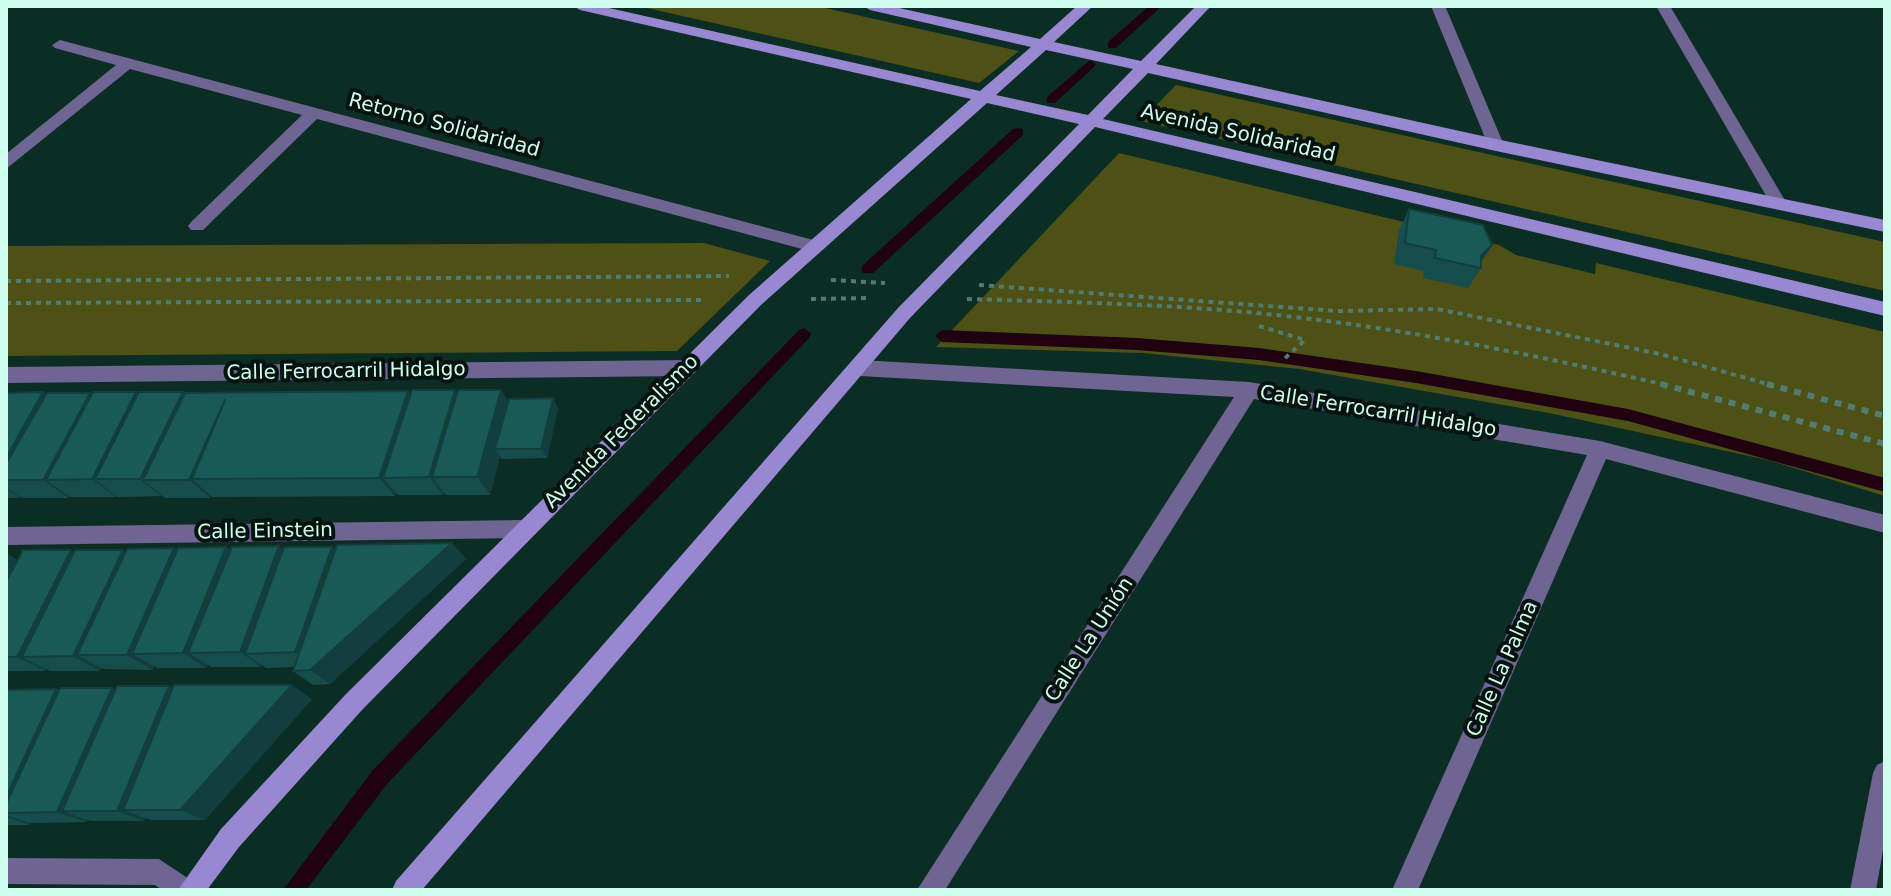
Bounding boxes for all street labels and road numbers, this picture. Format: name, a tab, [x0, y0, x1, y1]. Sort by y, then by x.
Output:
street label: Retorno Solidaridad	[346, 89, 542, 163]
street label: Avenida Solidaridad	[1139, 100, 1337, 168]
street label: Avenida Federalismo	[540, 350, 704, 514]
street label: Calle Ferrocarril Hidalgo	[226, 358, 466, 386]
street label: Calle Ferrocarril Hidalgo	[1258, 381, 1498, 443]
street label: Calle Einstein	[197, 519, 333, 545]
street label: Calle La Unión	[1041, 573, 1139, 707]
street label: Calle La Palma	[1462, 597, 1544, 741]

